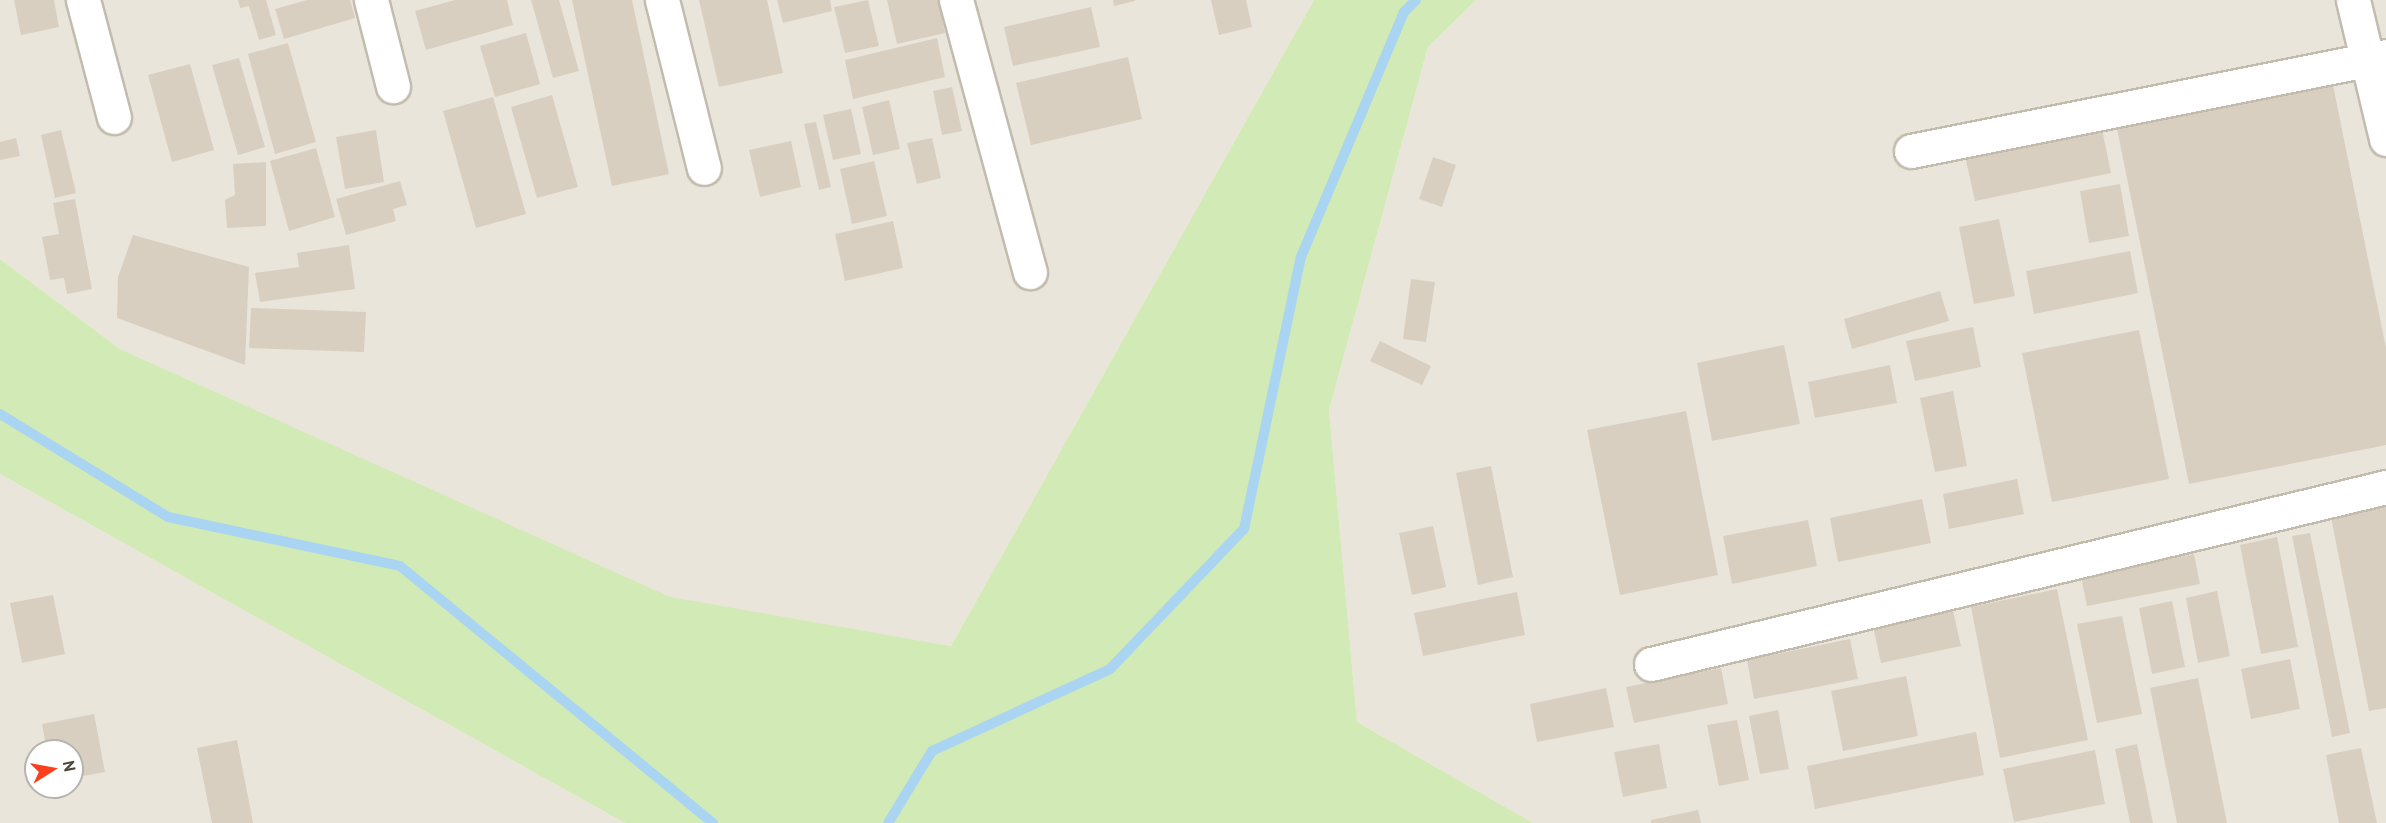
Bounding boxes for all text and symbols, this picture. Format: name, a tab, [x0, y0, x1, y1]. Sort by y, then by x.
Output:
north arrow	[24, 739, 84, 799]
text: N	[59, 759, 81, 773]

